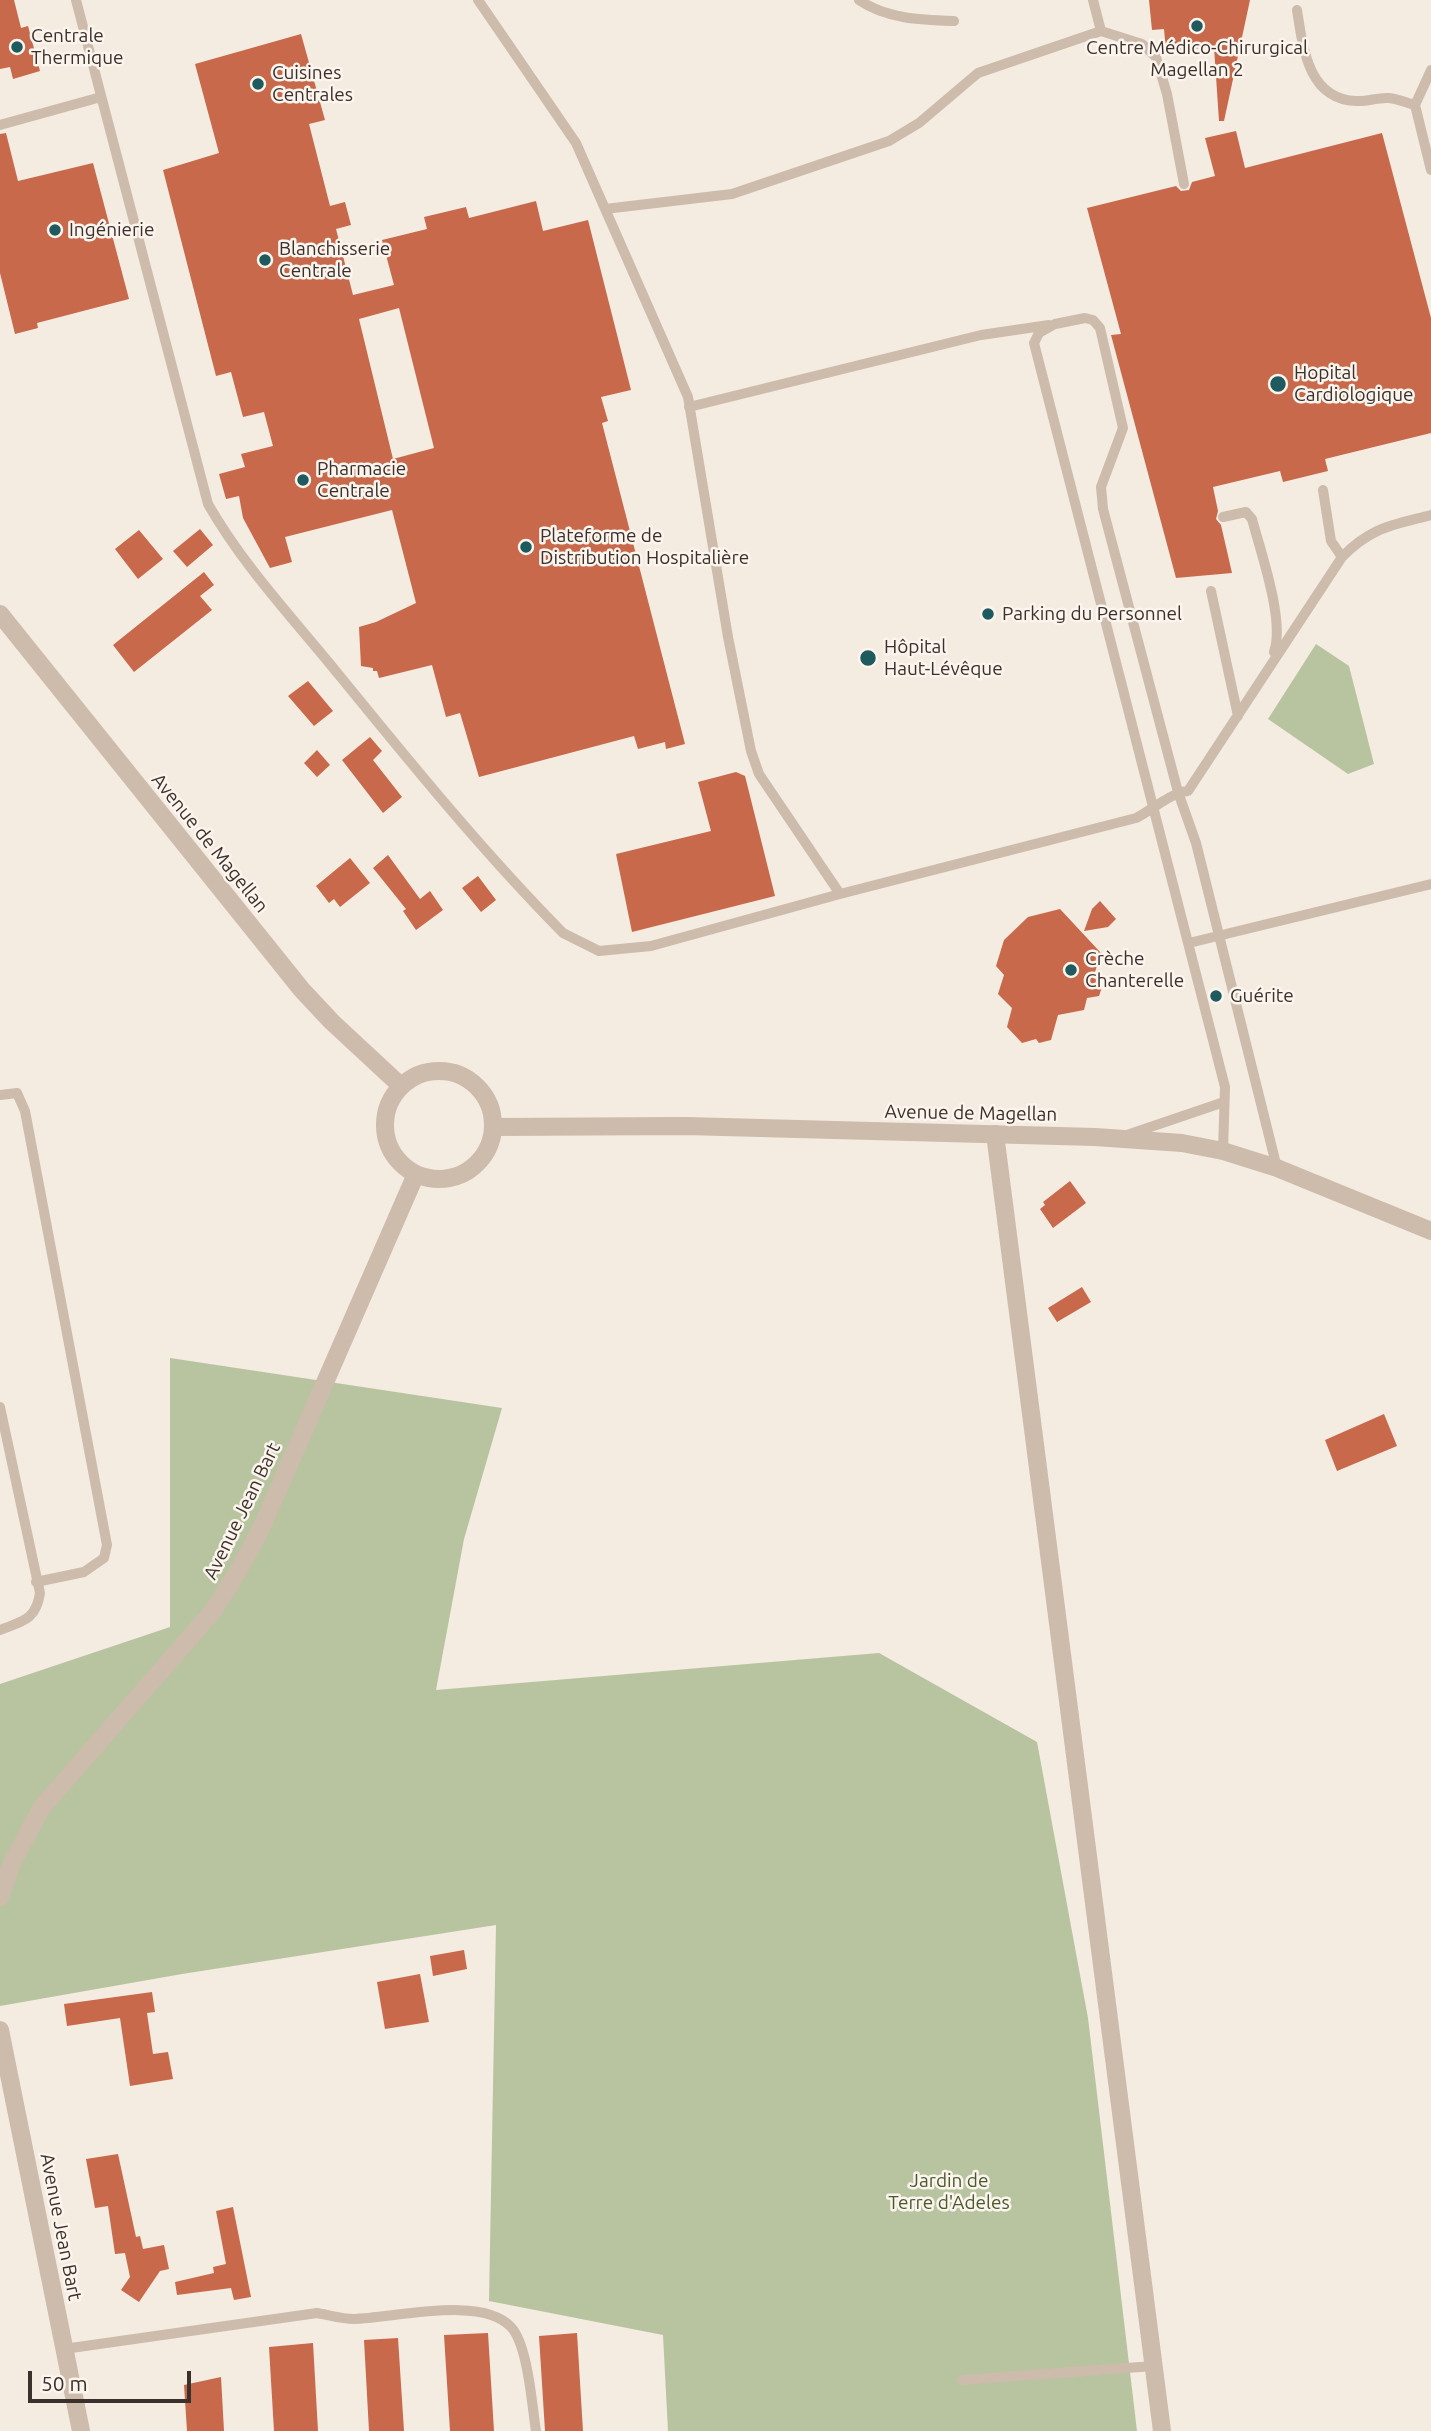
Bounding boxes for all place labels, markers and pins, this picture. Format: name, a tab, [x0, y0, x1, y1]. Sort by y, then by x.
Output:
marker: Centre Médico-Chirurgical Magellan 2	[1189, 18, 1205, 34]
place label: Centrale Thermique	[31, 25, 124, 69]
place label: Centre Médico-Chirurgical Magellan 2	[1086, 37, 1308, 81]
marker: Centrale Thermique	[9, 39, 25, 55]
place label: Cuisines Centrales	[272, 62, 353, 106]
marker: Cuisines Centrales	[250, 76, 266, 92]
place label: Ingénierie	[69, 219, 154, 241]
marker: Ingénierie	[47, 222, 63, 238]
place label: Blanchisserie Centrale	[279, 238, 390, 282]
marker: Blanchisserie Centrale	[257, 252, 273, 268]
place label: Hopital Cardiologique	[1294, 362, 1414, 406]
marker: Hopital Cardiologique	[1268, 374, 1288, 394]
place label: Pharmacie Centrale	[317, 458, 406, 502]
marker: Pharmacie Centrale	[295, 472, 311, 488]
place label: Plateforme de Distribution Hospitalière	[540, 525, 749, 569]
marker: Plateforme de Distribution Hospitalière	[518, 539, 534, 555]
place label: Parking du Personnel	[1002, 603, 1182, 625]
marker: Parking du Personnel	[980, 606, 996, 622]
place label: Hôpital Haut-Lévêque	[884, 636, 1003, 680]
marker: Hôpital Haut-Lévêque	[858, 648, 878, 668]
place label: Crèche Chanterelle	[1085, 948, 1184, 992]
marker: Crèche Chanterelle	[1063, 962, 1079, 978]
place label: Guérite	[1230, 985, 1294, 1007]
marker: Guérite	[1208, 988, 1224, 1004]

